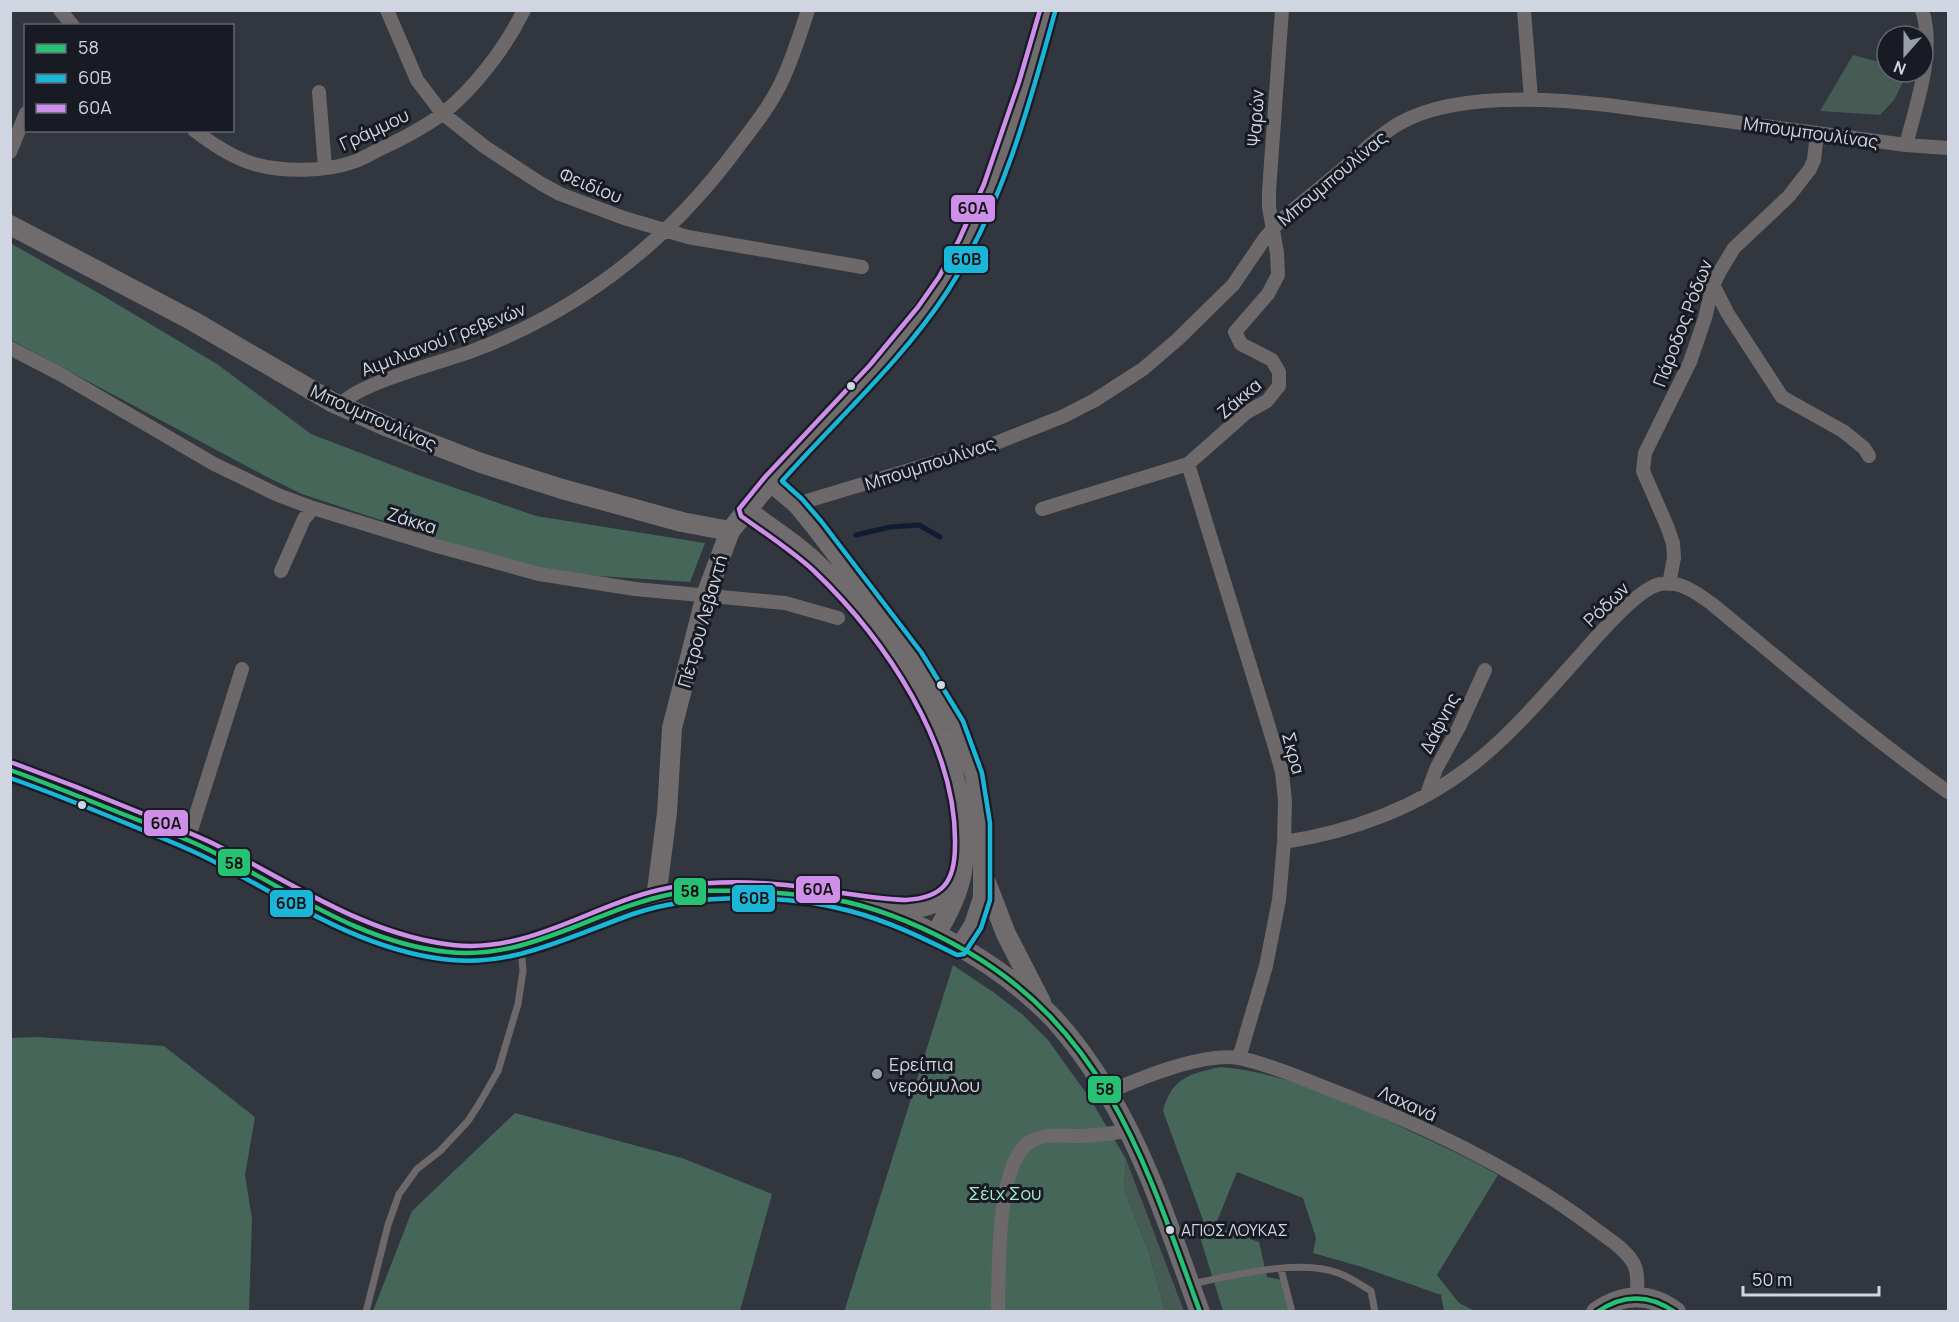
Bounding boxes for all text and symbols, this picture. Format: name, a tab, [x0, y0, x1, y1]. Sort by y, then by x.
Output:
legend	[24, 24, 234, 132]
north arrow	[1875, 24, 1935, 84]
text: 58	[78, 35, 99, 59]
text: N	[1890, 56, 1909, 80]
text: 60Β	[78, 65, 111, 89]
street label: Ψαρών	[1241, 89, 1269, 147]
text: 60Α	[78, 95, 112, 119]
street label: Γράμμου	[335, 102, 413, 156]
street label: Μπουμπουλίνας	[1742, 111, 1880, 153]
street label: Μπουμπουλίνας	[1272, 125, 1392, 231]
street label: Φειδίου	[556, 162, 626, 208]
line badge: 60Α	[950, 194, 996, 223]
text: 60Α	[957, 197, 989, 219]
line badge: 60Β	[943, 245, 989, 274]
text: 60Β	[951, 248, 981, 270]
street label: Πάροδος Ρόδων	[1647, 256, 1717, 390]
street label: Αιμιλιανού Γρεβενών	[357, 296, 529, 382]
street label: Ζάκκα	[1212, 373, 1266, 423]
street label: Μπουμπουλίνας	[307, 378, 441, 456]
unlabelled marker	[845, 380, 857, 392]
street label: Μπουμπουλίνας	[862, 431, 998, 495]
street label: Ζάκκα	[384, 501, 440, 539]
street label: Πέτρου Λεβαντή	[672, 552, 732, 690]
street label: Ρόδων	[1578, 576, 1634, 632]
unlabelled marker	[935, 679, 947, 691]
street label: Δάφνης	[1414, 689, 1464, 757]
street label: Σκρα	[1277, 729, 1311, 777]
unlabelled marker	[76, 799, 88, 811]
line badge: 60Α	[143, 809, 189, 837]
text: 60Α	[150, 812, 182, 834]
line badge: 58	[217, 848, 251, 877]
text: 58	[224, 852, 244, 874]
line badge: 60Α	[795, 875, 841, 904]
line badge: 58	[673, 877, 707, 906]
text: 60Α	[802, 878, 834, 900]
text: 58	[680, 880, 700, 902]
line badge: 60Β	[731, 884, 776, 913]
text: 60Β	[739, 887, 769, 909]
line badge: 60Β	[269, 889, 314, 918]
text: 60Β	[276, 892, 306, 914]
place label: Ερείπια νερόμυλου	[889, 1052, 980, 1097]
marker: Ερείπια νερόμυλου	[870, 1067, 884, 1081]
line badge: 58	[1087, 1075, 1122, 1104]
text: 58	[1095, 1078, 1115, 1100]
street label: Λαχανά	[1375, 1079, 1441, 1127]
park label: Σέιχ Σου	[968, 1181, 1042, 1205]
place label: ΑΓΙΟΣ ΛΟΥΚΑΣ	[1181, 1219, 1288, 1241]
marker: ΑΓΙΟΣ ΛΟΥΚΑΣ	[1164, 1224, 1176, 1236]
scale bar	[1743, 1259, 1880, 1297]
text: 50 m	[1752, 1267, 1792, 1291]

